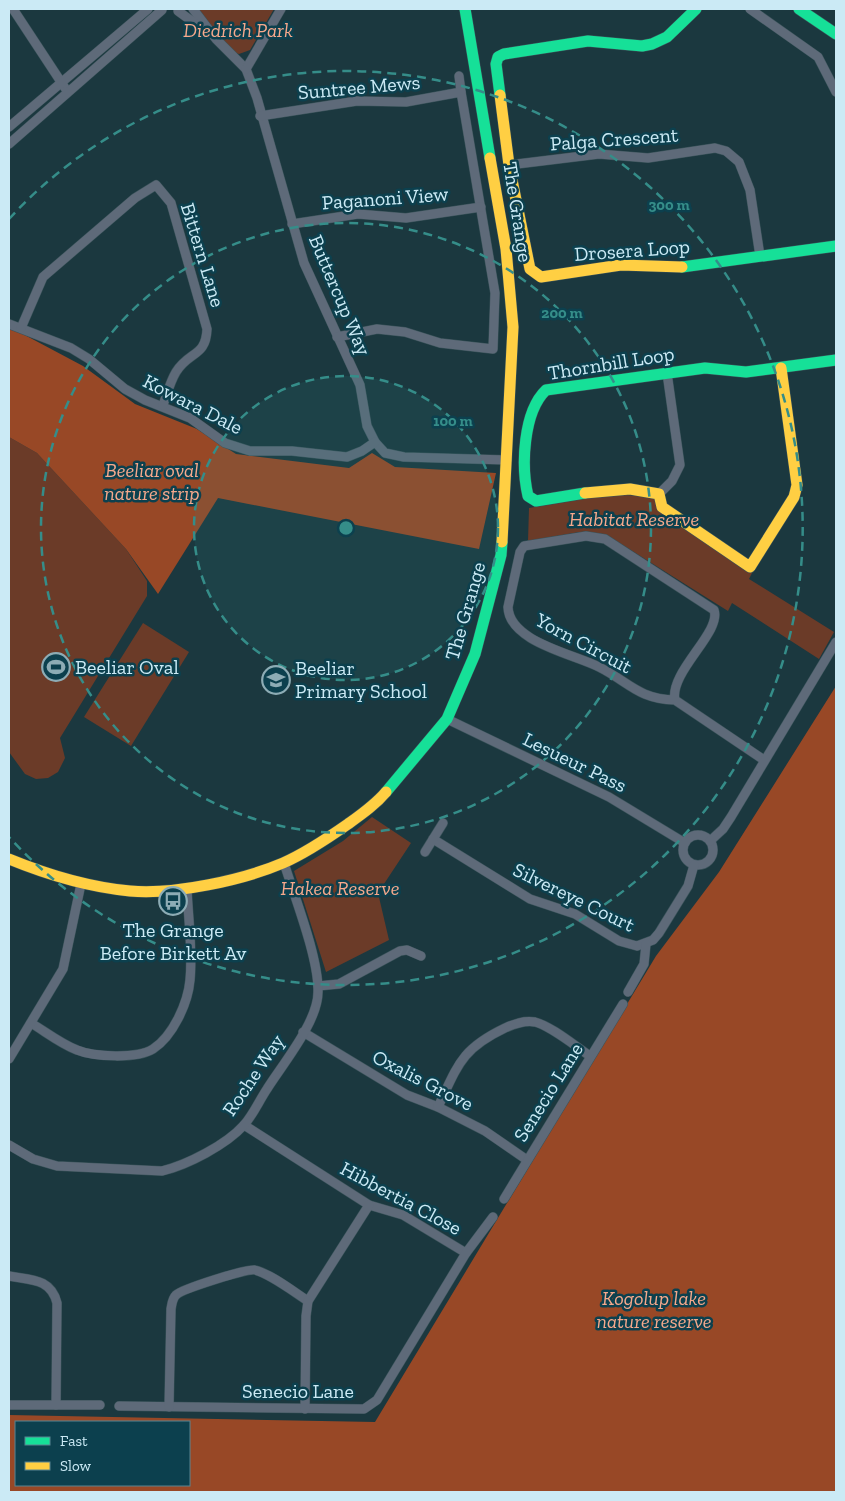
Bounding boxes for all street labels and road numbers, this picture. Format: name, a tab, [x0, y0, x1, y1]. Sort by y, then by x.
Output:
street label: Suntree Mews	[297, 70, 421, 104]
street label: Palga Crescent	[549, 123, 680, 155]
street label: The Grange	[498, 160, 538, 264]
street label: Paganoni View	[321, 182, 450, 214]
street label: Bittern Lane	[176, 200, 230, 310]
street label: Buttercup Way	[304, 231, 376, 360]
street label: Drosera Loop	[573, 234, 691, 266]
street label: Thornbill Loop	[546, 341, 676, 385]
street label: Kowara Dale	[139, 369, 247, 439]
street label: The Grange	[440, 559, 490, 663]
street label: Yorn Circuit	[531, 607, 637, 679]
street label: Lesueur Pass	[519, 727, 631, 797]
street label: Silvereye Court	[509, 857, 639, 937]
street label: Roche Way	[217, 1029, 289, 1120]
street label: Senecio Lane	[508, 1038, 588, 1146]
street label: Oxalis Grove	[369, 1044, 477, 1116]
street label: Hibbertia Close	[336, 1156, 466, 1240]
street label: Senecio Lane	[242, 1379, 354, 1403]

